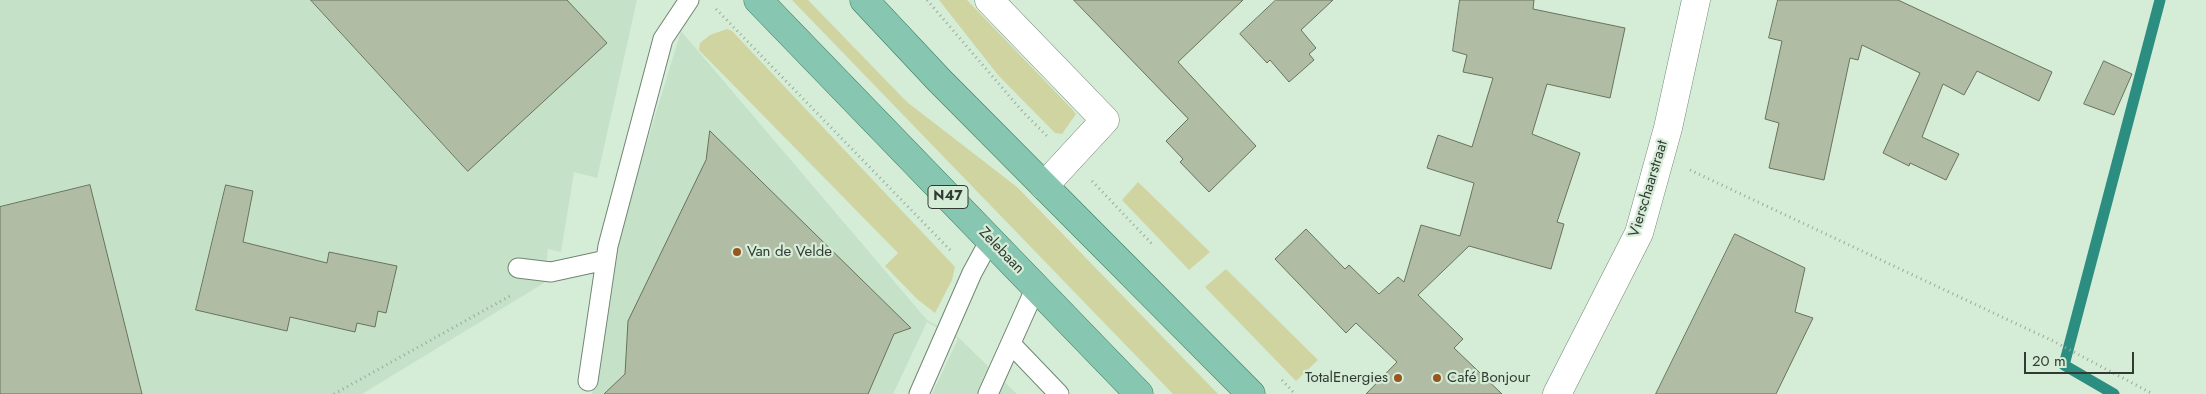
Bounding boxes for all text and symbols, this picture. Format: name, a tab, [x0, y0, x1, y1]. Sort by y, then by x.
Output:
street label: Vierschaarstraat	[1626, 138, 1672, 240]
road number: N47	[928, 186, 968, 208]
street label: Zelebaan	[975, 224, 1027, 278]
place label: Van de Velde	[747, 243, 832, 261]
marker: Van de Velde	[731, 246, 743, 258]
scale bar	[2026, 342, 2136, 374]
text: 20 m	[2032, 350, 2066, 372]
place label: TotalEnergies	[1305, 369, 1388, 387]
place label: Café Bonjour	[1447, 369, 1530, 387]
marker: TotalEnergies	[1392, 372, 1404, 384]
marker: Café Bonjour	[1431, 372, 1443, 384]

